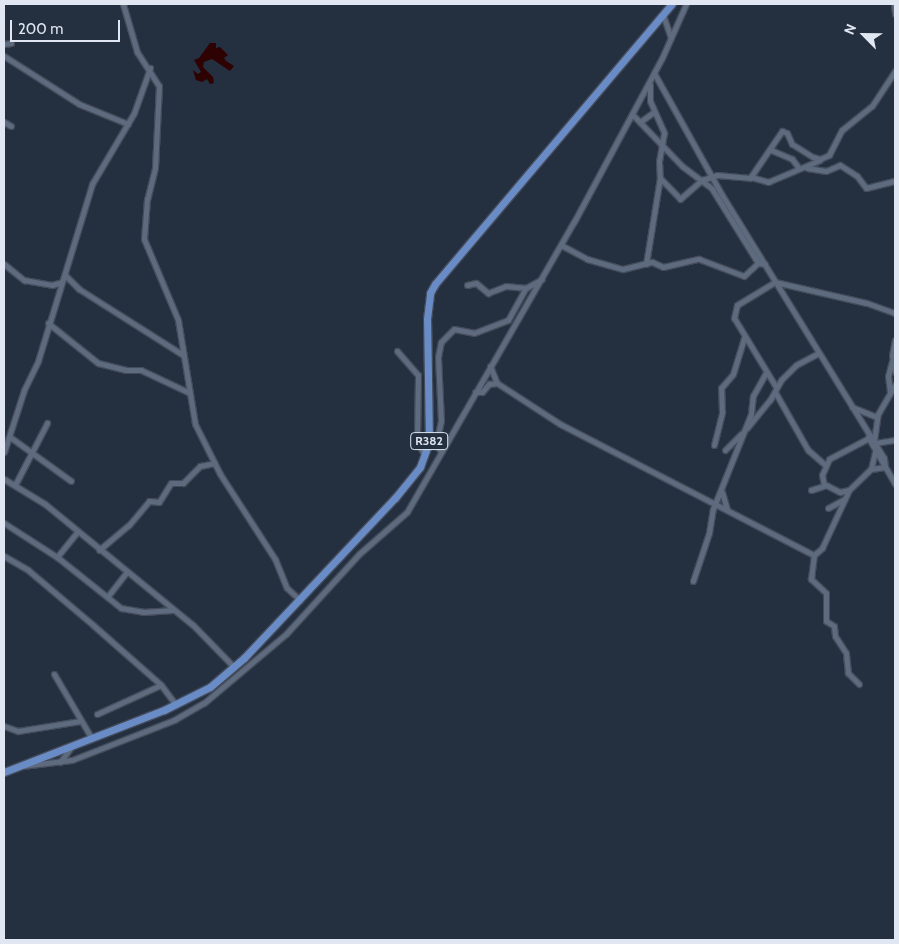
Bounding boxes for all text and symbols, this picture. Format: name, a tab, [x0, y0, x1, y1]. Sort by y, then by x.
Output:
scale bar	[12, 10, 122, 42]
north arrow	[839, 10, 889, 60]
text: 200 m	[18, 20, 63, 38]
text: N	[840, 21, 860, 37]
road number: R382	[409, 432, 449, 451]

